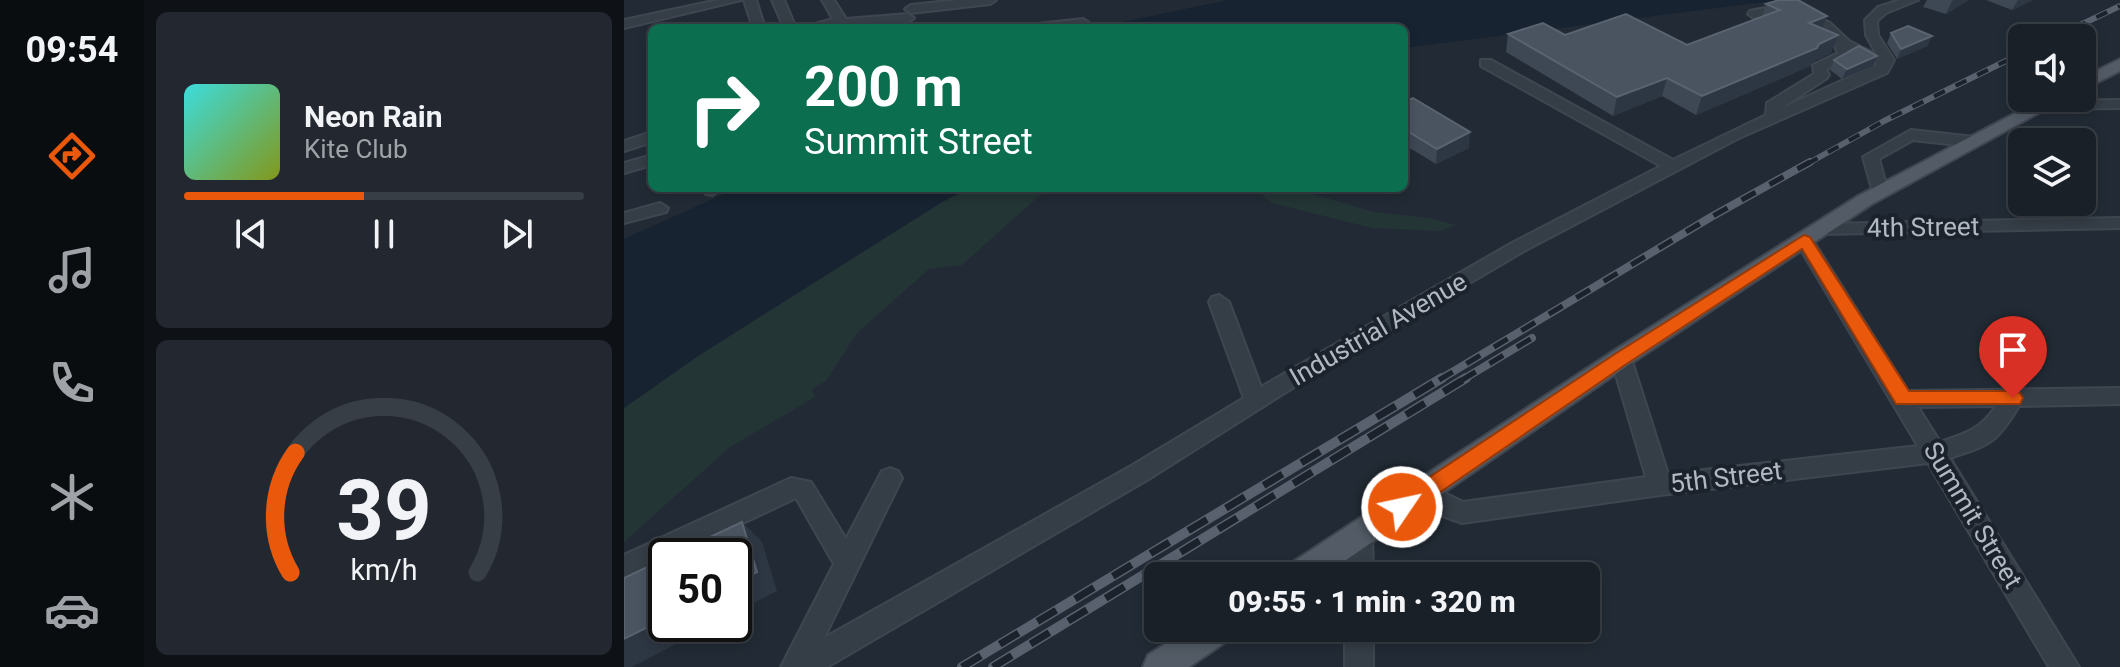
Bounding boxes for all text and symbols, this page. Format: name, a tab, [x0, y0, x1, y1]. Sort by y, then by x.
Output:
map controls	[2008, 24, 2096, 216]
button: sound	[2008, 24, 2096, 112]
text: 09:54	[26, 29, 118, 71]
text: 200 m	[804, 54, 963, 120]
icon: right	[672, 56, 776, 160]
text: Neon Rain	[304, 99, 443, 134]
text: Summit Street	[804, 121, 1033, 163]
icon: directions	[44, 128, 100, 184]
button: layers	[2008, 128, 2096, 216]
text: Kite Club	[304, 134, 408, 164]
street label: 4th Street	[1867, 211, 1979, 243]
icon: previous	[229, 212, 273, 256]
icon: pause	[362, 212, 406, 256]
icon: next	[495, 212, 539, 256]
icon: music	[44, 242, 100, 298]
street label: Industrial Avenue	[1284, 266, 1472, 392]
pin	[1979, 316, 2047, 398]
icon: arrive	[1991, 328, 2035, 372]
icon: phone	[44, 355, 100, 411]
street label: Summit Street	[1918, 436, 2028, 594]
street label: 5th Street	[1668, 455, 1784, 499]
text: 39	[336, 462, 432, 559]
position arrow	[1360, 465, 1444, 549]
icon: climate	[44, 469, 100, 525]
speed limit sign: 50	[648, 538, 752, 642]
text: km/h	[350, 553, 418, 587]
icon: car	[44, 582, 100, 638]
text: 09:55 · 1 min · 320 m	[1228, 584, 1516, 619]

